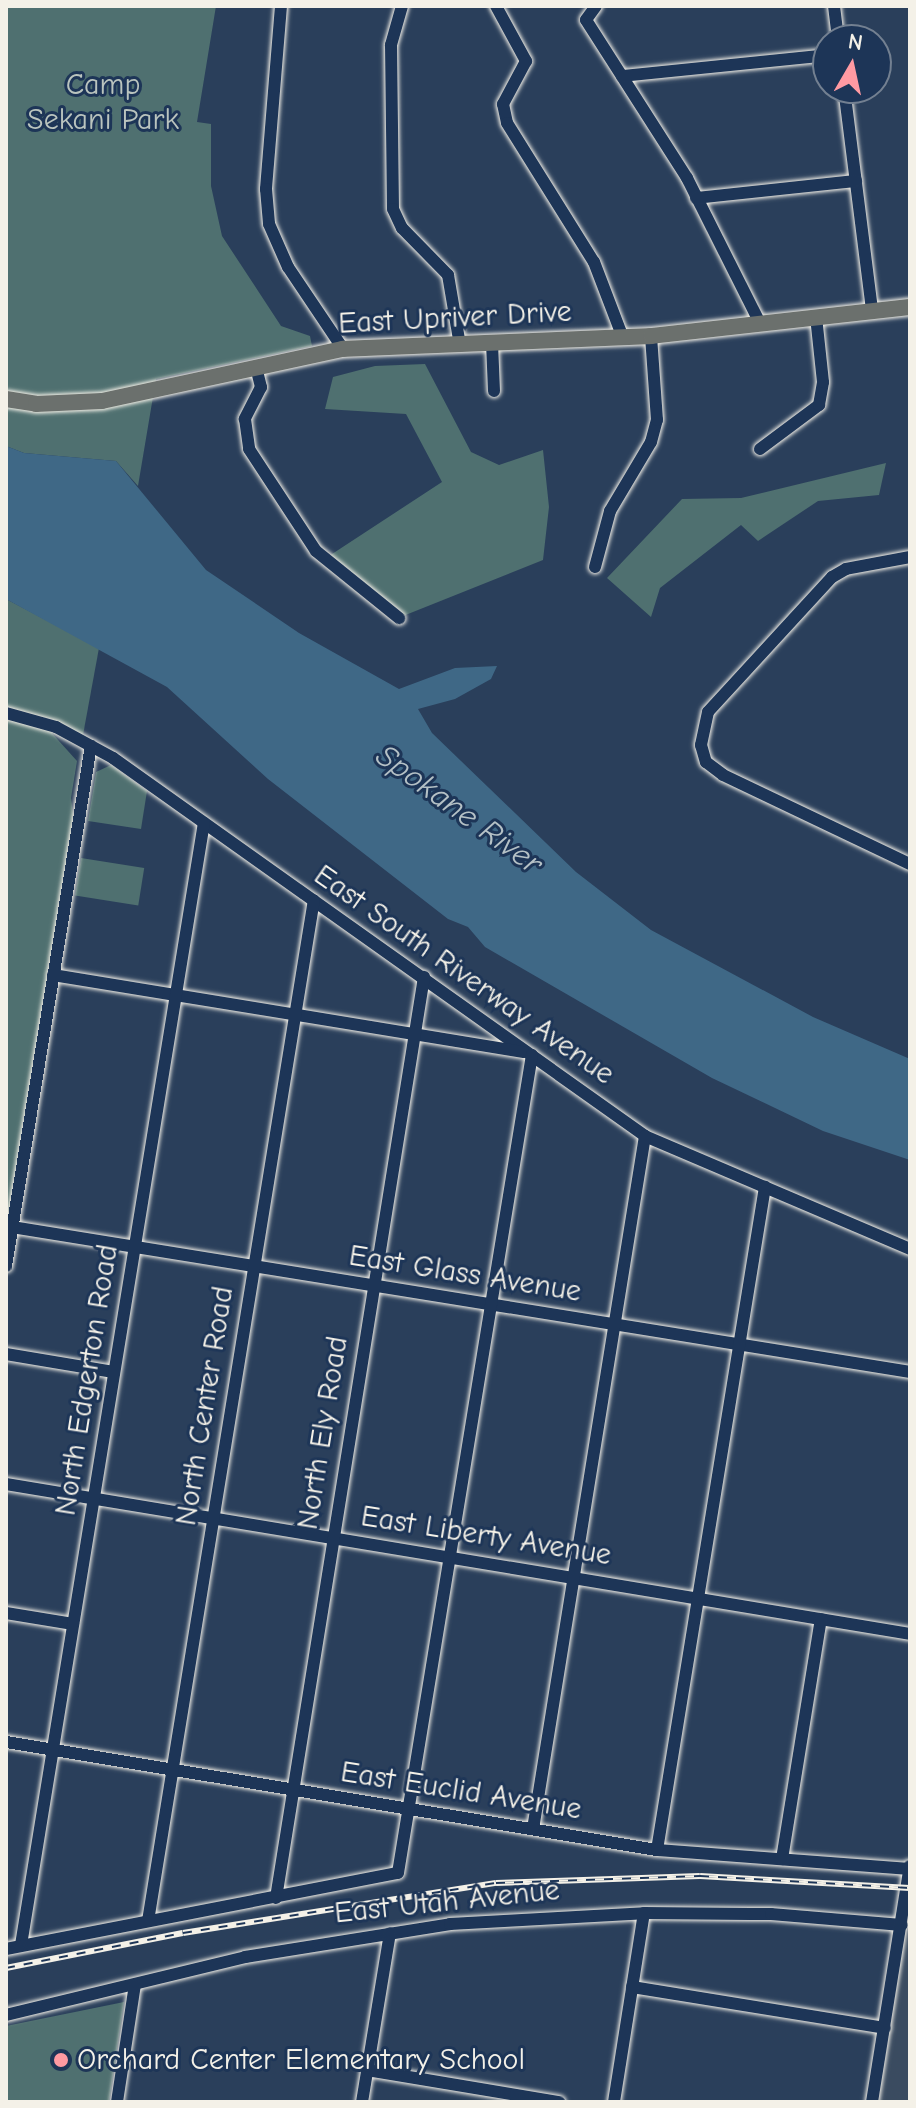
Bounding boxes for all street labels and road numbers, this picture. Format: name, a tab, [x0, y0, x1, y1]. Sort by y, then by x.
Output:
street label: East Upriver Drive	[337, 294, 573, 342]
street label: East South Riverway Avenue	[307, 857, 621, 1093]
street label: East Glass Avenue	[346, 1238, 584, 1310]
street label: North Edgerton Road	[48, 1242, 126, 1518]
street label: North Center Road	[168, 1284, 242, 1528]
street label: North Ely Road	[290, 1334, 356, 1532]
street label: East Liberty Avenue	[358, 1498, 614, 1574]
street label: East Euclid Avenue	[338, 1754, 584, 1828]
street label: East Utah Avenue	[333, 1872, 561, 1932]

